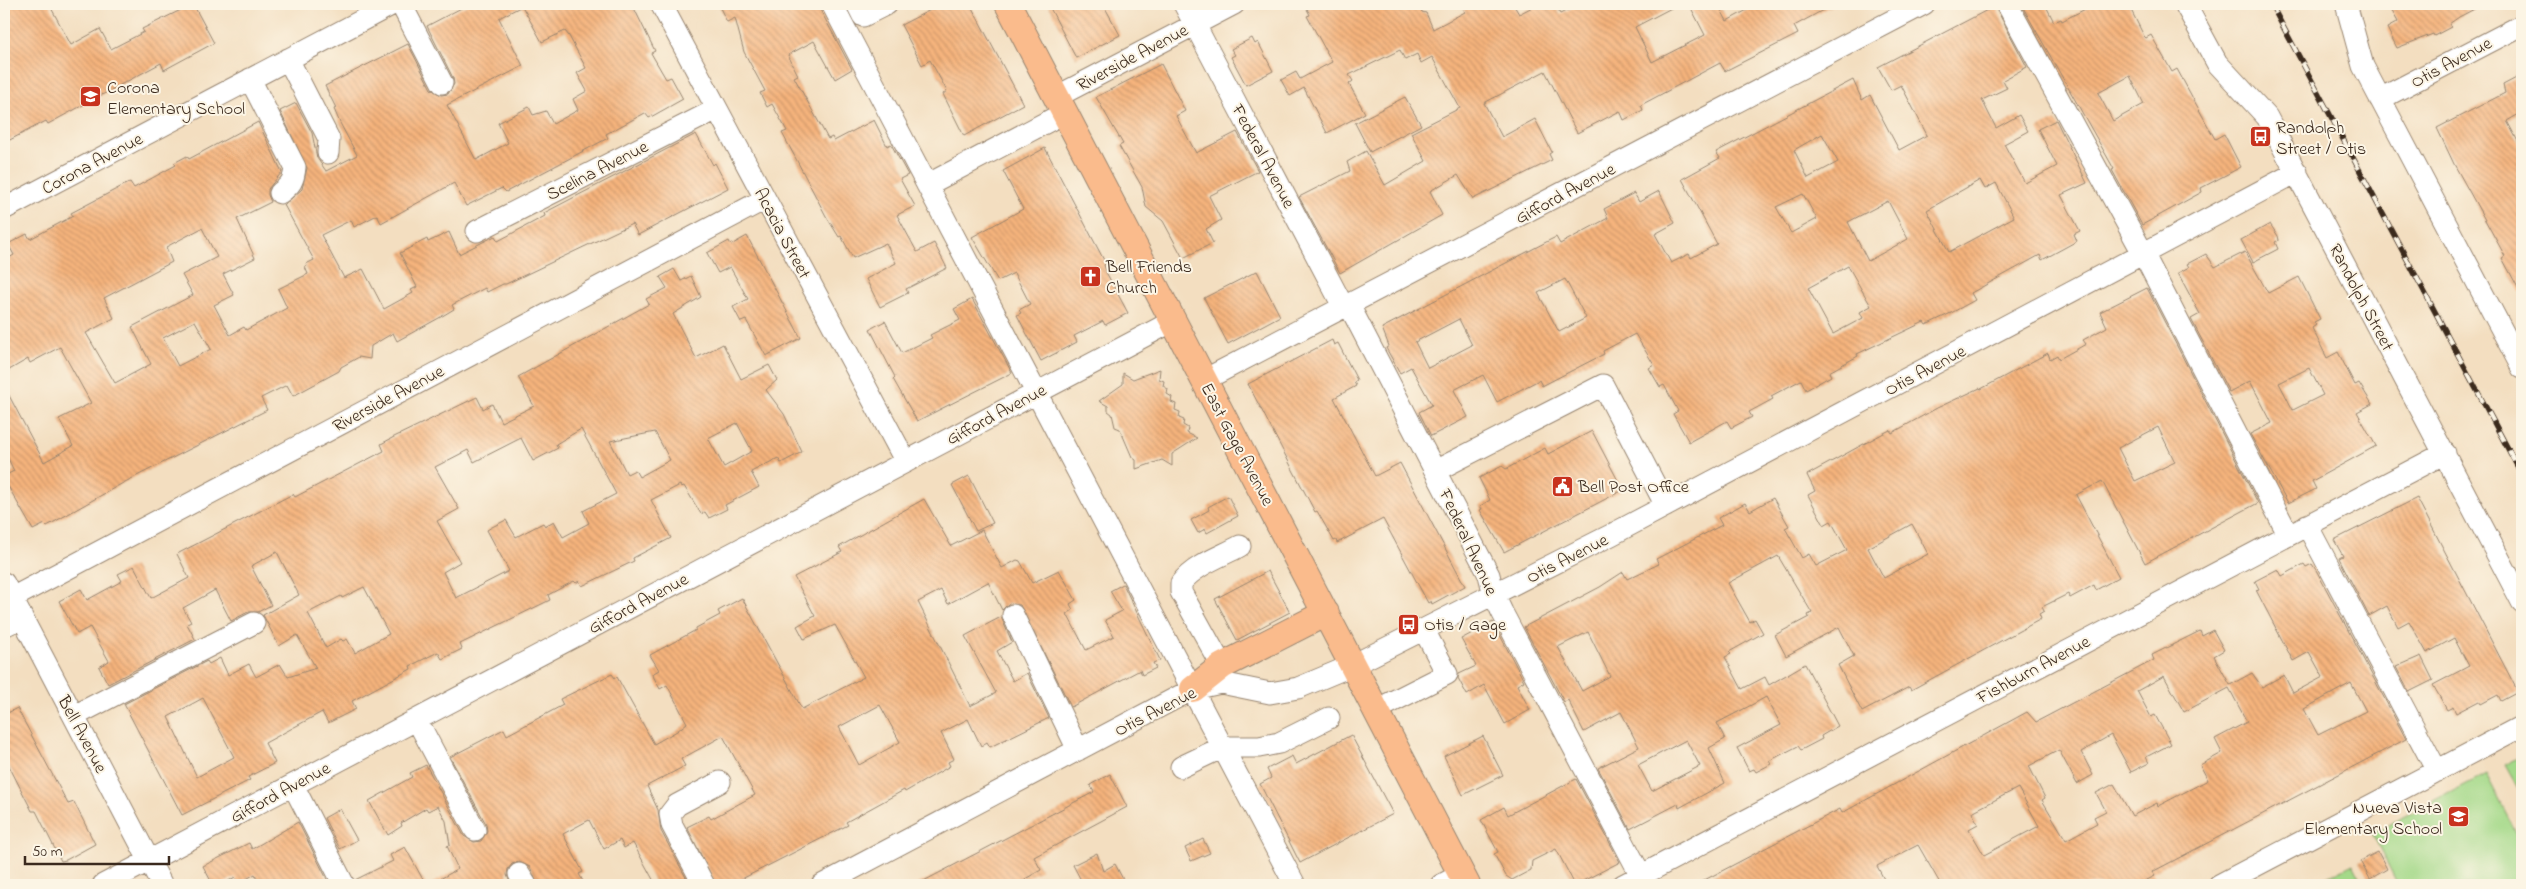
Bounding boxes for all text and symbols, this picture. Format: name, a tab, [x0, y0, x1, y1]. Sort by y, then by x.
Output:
street label: Riverside Avenue	[1072, 18, 1194, 99]
street label: Otis Avenue	[2407, 31, 2498, 96]
place label: Corona Elementary School	[107, 76, 245, 123]
school or university icon: Corona Elementary School	[79, 85, 103, 109]
street label: Federal Avenue	[1223, 99, 1301, 214]
place label: Randolph Street / Otis	[2276, 116, 2366, 163]
bus stop icon: Randolph Street / Otis	[2248, 125, 2272, 149]
street label: Corona Avenue	[38, 127, 149, 202]
street label: Scelina Avenue	[543, 135, 654, 209]
street label: Gifford Avenue	[1511, 157, 1621, 232]
street label: Acacia Street	[746, 184, 816, 284]
street label: Randolph Street	[2321, 240, 2399, 356]
place label: Bell Friends Church	[1105, 255, 1192, 302]
church icon: Bell Friends Church	[1078, 264, 1102, 288]
street label: Otis Avenue	[1881, 339, 1972, 404]
street label: Riverside Avenue	[328, 359, 450, 440]
street label: Gifford Avenue	[942, 378, 1052, 453]
street label: East Gage Avenue	[1192, 379, 1280, 512]
public building icon: Bell Post Office	[1550, 474, 1574, 498]
place label: Bell Post Office	[1577, 475, 1690, 501]
street label: Federal Avenue	[1431, 485, 1504, 601]
street label: Otis Avenue	[1523, 528, 1614, 591]
street label: Gifford Avenue	[584, 567, 694, 642]
bus stop icon: Otis / Gage	[1396, 612, 1420, 636]
place label: Otis / Gage	[1424, 613, 1507, 640]
street label: Fishburn Avenue	[1972, 629, 2096, 712]
street label: Otis Avenue	[1111, 681, 1202, 744]
street label: Bell Avenue	[49, 691, 113, 779]
street label: Gifford Avenue	[226, 756, 336, 831]
place label: Nueva Vista Elementary School	[2304, 796, 2442, 843]
school or university icon: Nueva Vista Elementary School	[2446, 805, 2470, 829]
scale bar	[25, 834, 169, 866]
text: 50 m	[32, 841, 63, 863]

